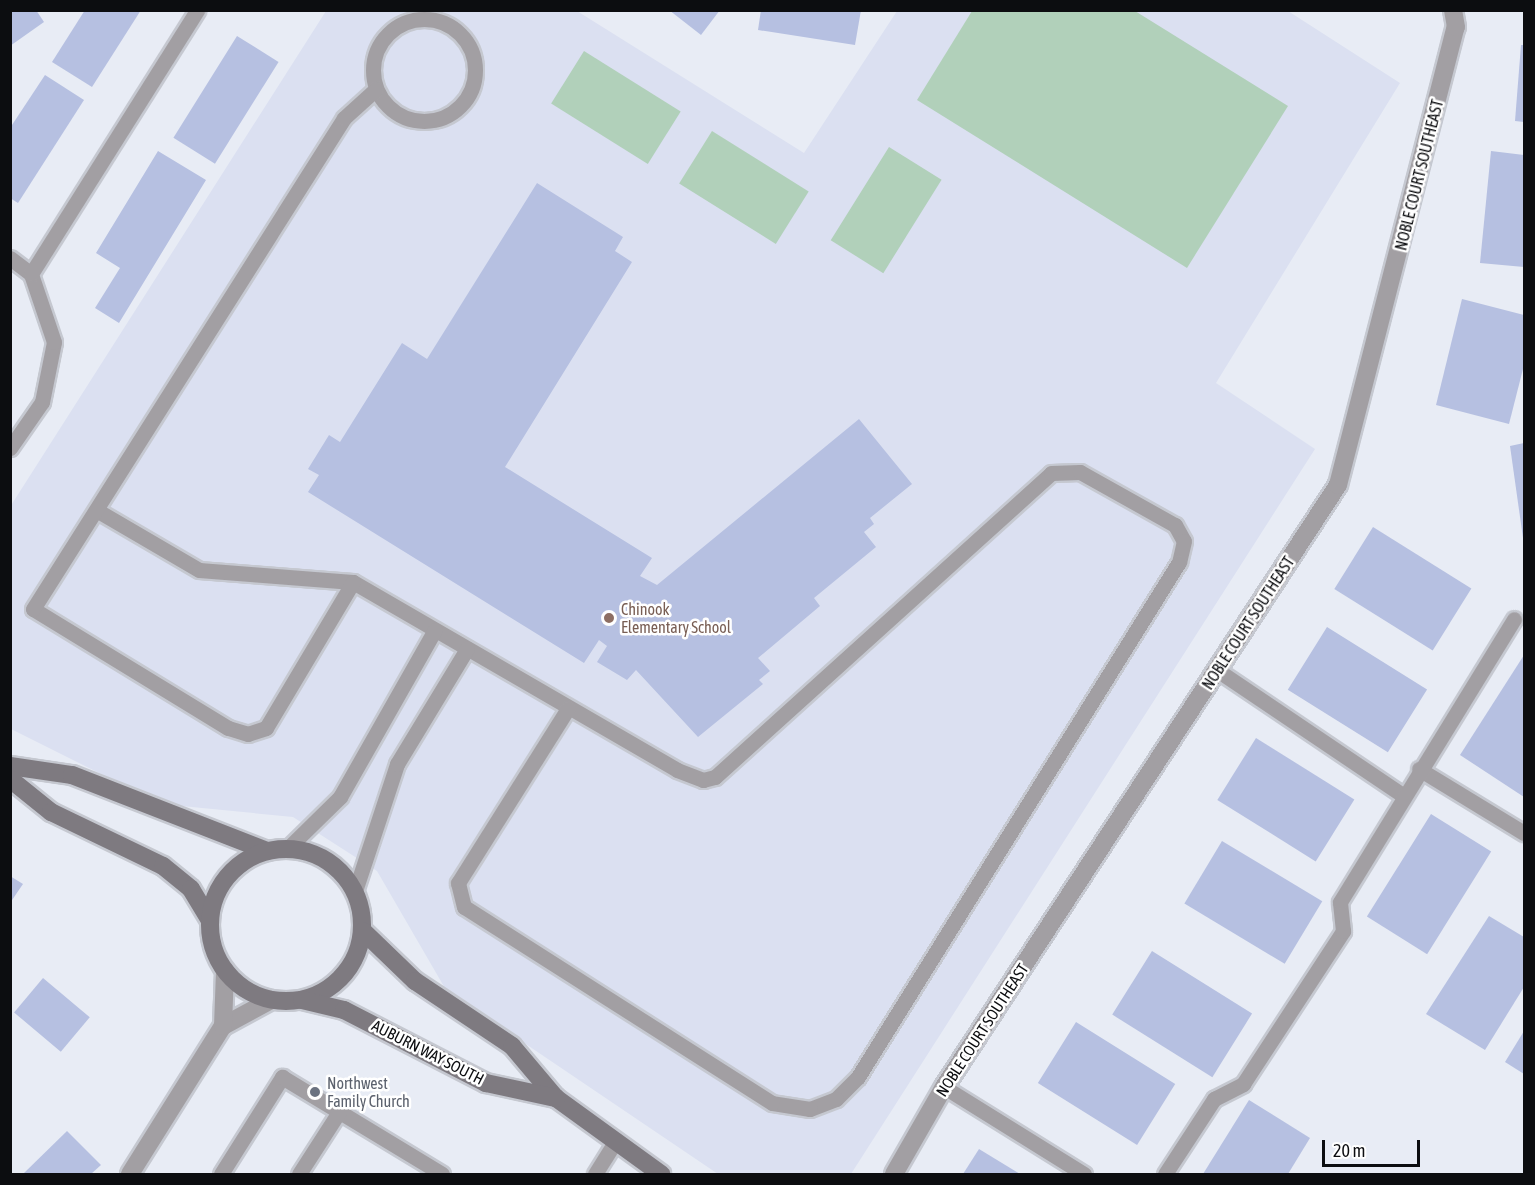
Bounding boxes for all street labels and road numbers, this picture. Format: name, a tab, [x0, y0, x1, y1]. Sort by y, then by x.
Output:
street label: NOBLE COURT SOUTHEAST	[1391, 98, 1447, 252]
street label: NOBLE COURT SOUTHEAST	[1198, 553, 1298, 693]
street label: NOBLE COURT SOUTHEAST	[932, 960, 1032, 1100]
street label: AUBURN WAY SOUTH	[369, 1015, 487, 1089]

